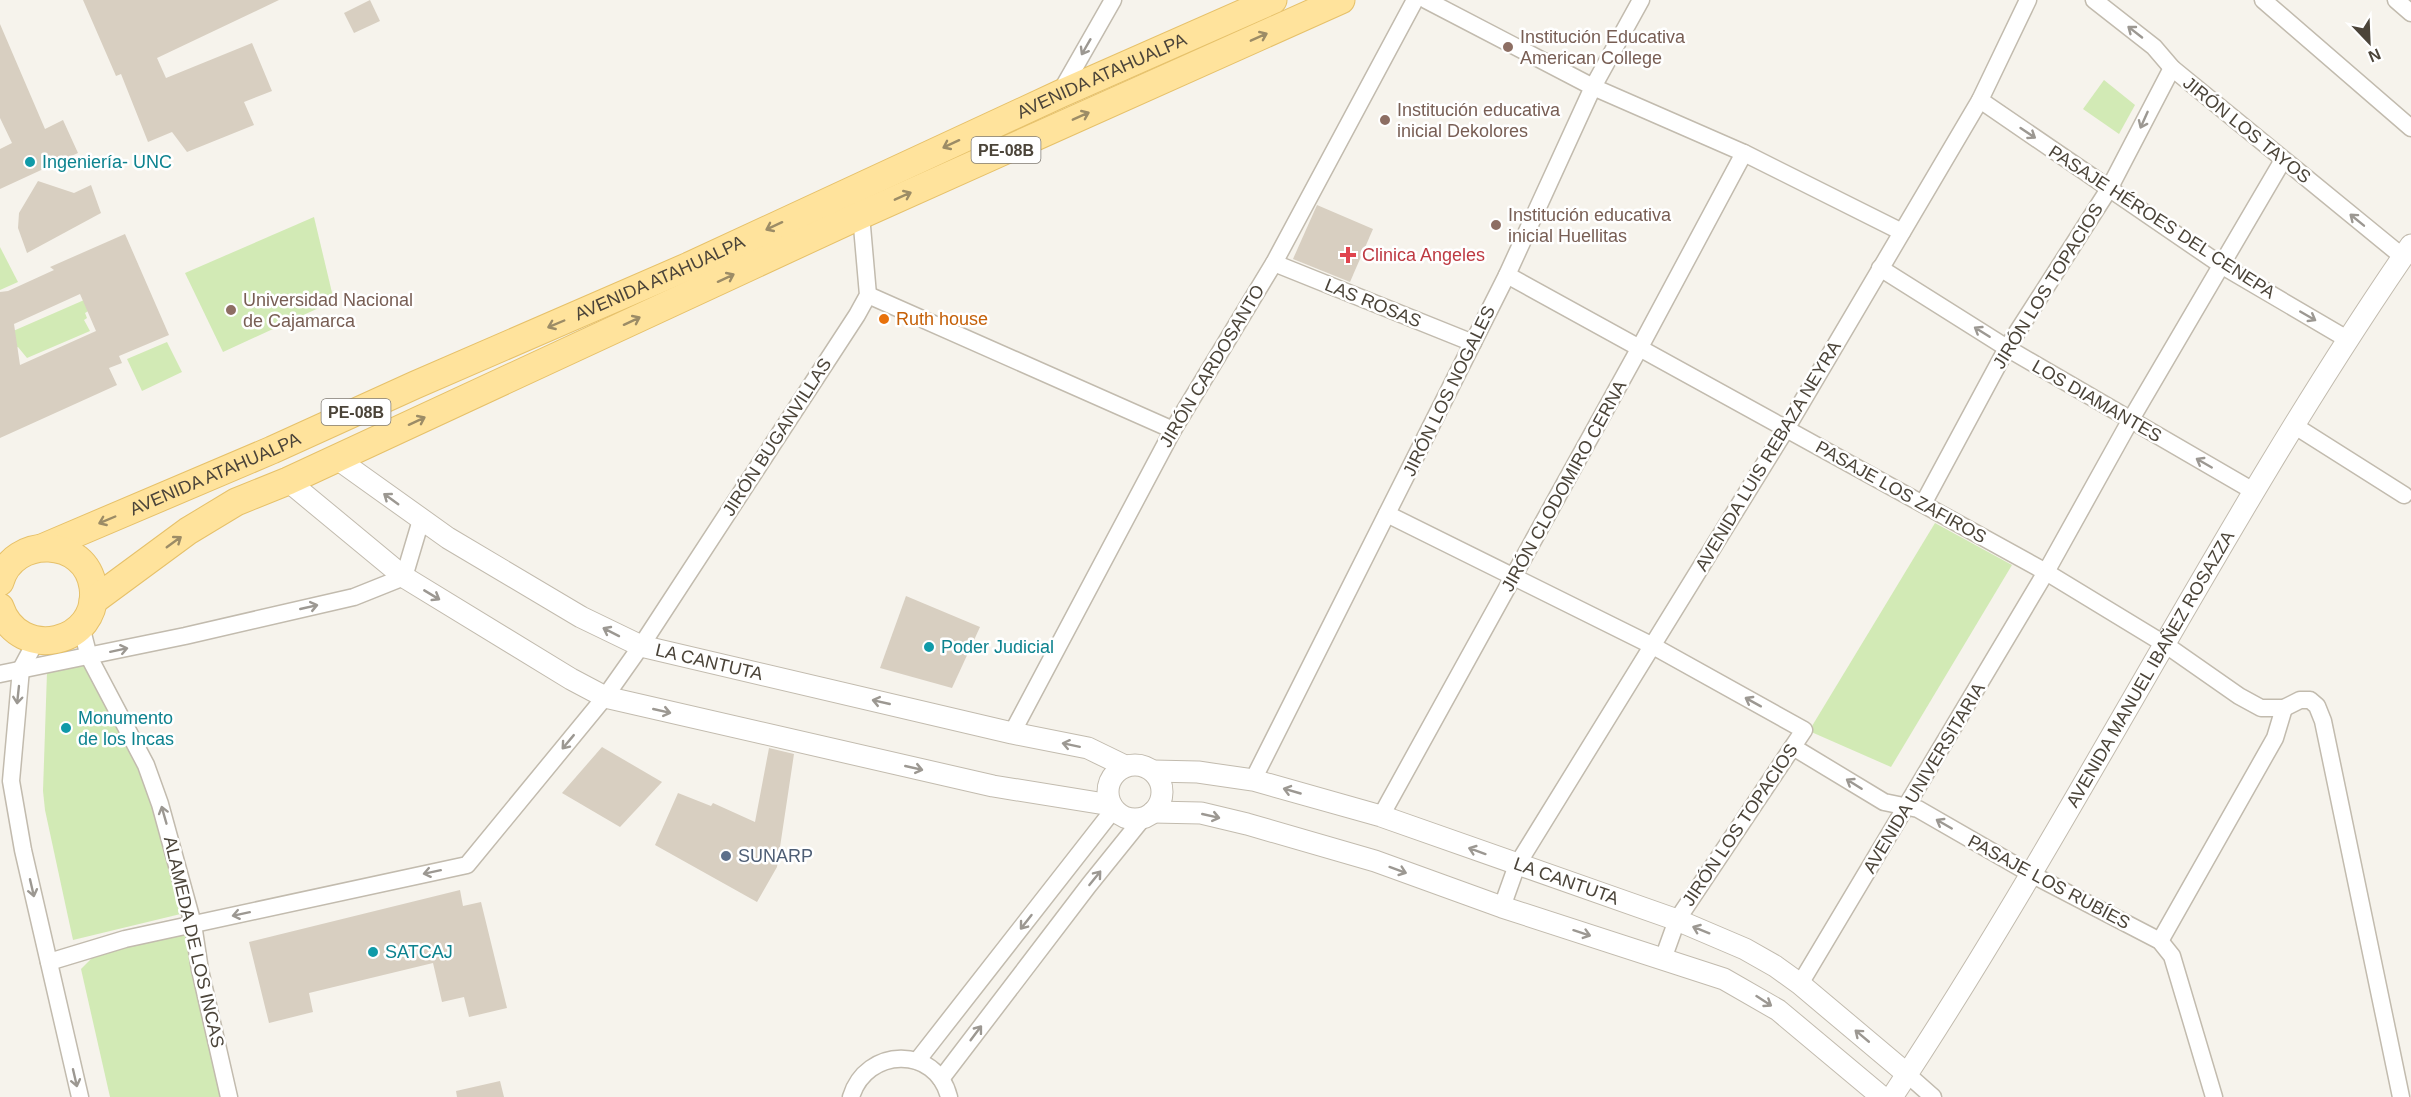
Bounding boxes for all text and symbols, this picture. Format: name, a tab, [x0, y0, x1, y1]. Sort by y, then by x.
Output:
north arrow	[2339, 12, 2399, 72]
one-way arrow	[2127, 26, 2143, 39]
place label: Institución Educativa American College	[1520, 27, 1686, 68]
street label: AVENIDA ATAHUALPA	[1014, 29, 1190, 123]
one-way arrow	[1250, 30, 1268, 42]
one-way arrow	[1080, 38, 1092, 55]
marker: Institución Educativa American College	[1501, 40, 1515, 54]
text: N	[2366, 45, 2383, 65]
street label: JIRÓN LOS TAYOS	[2179, 72, 2315, 188]
place label: Institución educativa inicial Dekolores	[1397, 100, 1561, 141]
one-way arrow	[1072, 110, 1090, 122]
one-way arrow	[2138, 110, 2150, 128]
marker: Institución educativa inicial Dekolores	[1378, 113, 1392, 127]
one-way arrow	[2019, 127, 2035, 139]
road number: PE-08B	[972, 137, 1040, 163]
one-way arrow	[943, 139, 961, 150]
street label: PASAJE HÉROES DEL CENEPA	[2045, 141, 2279, 303]
place label: Ingeniería- UNC	[42, 152, 172, 172]
marker: Ingeniería- UNC	[23, 155, 37, 169]
one-way arrow	[893, 190, 912, 201]
street label: JIRÓN LOS TOPACIOS	[1988, 199, 2107, 372]
place label: Institución educativa inicial Huellitas	[1508, 205, 1672, 246]
one-way arrow	[2350, 213, 2366, 226]
marker: Institución educativa inicial Huellitas	[1489, 218, 1503, 232]
one-way arrow	[766, 221, 784, 233]
street label: AVENIDA ATAHUALPA	[572, 232, 748, 324]
place label: Clinica Angeles	[1362, 245, 1485, 265]
marker: Clinica Angeles	[1339, 246, 1357, 264]
one-way arrow	[717, 272, 735, 284]
street label: LAS ROSAS	[1322, 275, 1424, 331]
street label: JIRÓN CARDOSANTO	[1155, 281, 1268, 451]
place label: Universidad Nacional de Cajamarca	[243, 290, 413, 331]
street label: JIRÓN LOS NOGALES	[1398, 302, 1499, 479]
marker: Universidad Nacional de Cajamarca	[224, 303, 238, 317]
place label: Ruth house	[896, 309, 988, 329]
one-way arrow	[2299, 310, 2316, 322]
marker: Ruth house	[877, 312, 891, 326]
one-way arrow	[622, 315, 640, 327]
one-way arrow	[547, 319, 565, 330]
one-way arrow	[1974, 325, 1991, 337]
street label: AVENIDA LUIS REBAZA NEYRA	[1691, 337, 1845, 575]
street label: JIRÓN BUGANVILLAS	[718, 354, 836, 520]
street label: LOS DIAMANTES	[2029, 356, 2165, 446]
street label: JIRÓN CLODOMIRO CERNA	[1497, 377, 1630, 595]
road number: PE-08B	[322, 399, 391, 425]
one-way arrow	[407, 414, 425, 426]
street label: AVENIDA ATAHUALPA	[127, 428, 304, 519]
street label: PASAJE LOS ZAFIROS	[1812, 437, 1990, 547]
one-way arrow	[2196, 457, 2213, 469]
one-way arrow	[384, 492, 400, 505]
one-way arrow	[99, 515, 117, 526]
street label: AVENIDA MANUEL IBAÑEZ ROSAZZA	[2062, 527, 2238, 811]
one-way arrow	[165, 535, 181, 548]
one-way arrow	[423, 589, 440, 601]
one-way arrow	[300, 601, 319, 613]
one-way arrow	[603, 626, 621, 638]
place label: Poder Judicial	[941, 637, 1054, 657]
street label: LA CANTUTA	[653, 640, 765, 684]
marker: Poder Judicial	[922, 640, 936, 654]
one-way arrow	[109, 644, 128, 656]
street label: AVENIDA UNIVERSITARIA	[1859, 679, 1989, 877]
one-way arrow	[12, 685, 23, 705]
one-way arrow	[1745, 695, 1762, 707]
one-way arrow	[872, 696, 891, 707]
one-way arrow	[653, 705, 672, 717]
place label: Monumento de los Incas	[78, 708, 174, 749]
marker: Monumento de los Incas	[59, 721, 73, 735]
one-way arrow	[562, 734, 575, 750]
one-way arrow	[1062, 739, 1081, 750]
street label: JIRÓN LOS TOPACIOS	[1677, 740, 1802, 910]
one-way arrow	[904, 763, 923, 775]
one-way arrow	[1846, 777, 1863, 789]
one-way arrow	[1283, 785, 1302, 796]
one-way arrow	[158, 806, 169, 825]
one-way arrow	[1201, 810, 1220, 822]
one-way arrow	[1936, 818, 1953, 830]
street label: PASAJE LOS RUBÍES	[1965, 831, 2133, 933]
street label: ALAMEDA DE LOS INCAS	[160, 834, 228, 1050]
one-way arrow	[1468, 844, 1487, 855]
place label: SUNARP	[738, 846, 813, 866]
marker: SUNARP	[719, 849, 733, 863]
street label: LA CANTUTA	[1511, 853, 1621, 909]
one-way arrow	[1388, 865, 1407, 876]
one-way arrow	[423, 867, 442, 879]
one-way arrow	[1088, 870, 1101, 886]
one-way arrow	[26, 878, 38, 897]
one-way arrow	[232, 909, 251, 921]
one-way arrow	[1020, 913, 1033, 929]
one-way arrow	[1692, 924, 1710, 935]
one-way arrow	[1572, 928, 1591, 939]
place label: SATCAJ	[385, 942, 453, 962]
marker: SATCAJ	[366, 945, 380, 959]
one-way arrow	[1755, 995, 1772, 1007]
one-way arrow	[970, 1025, 983, 1041]
one-way arrow	[1854, 1030, 1870, 1043]
one-way arrow	[70, 1068, 82, 1087]

